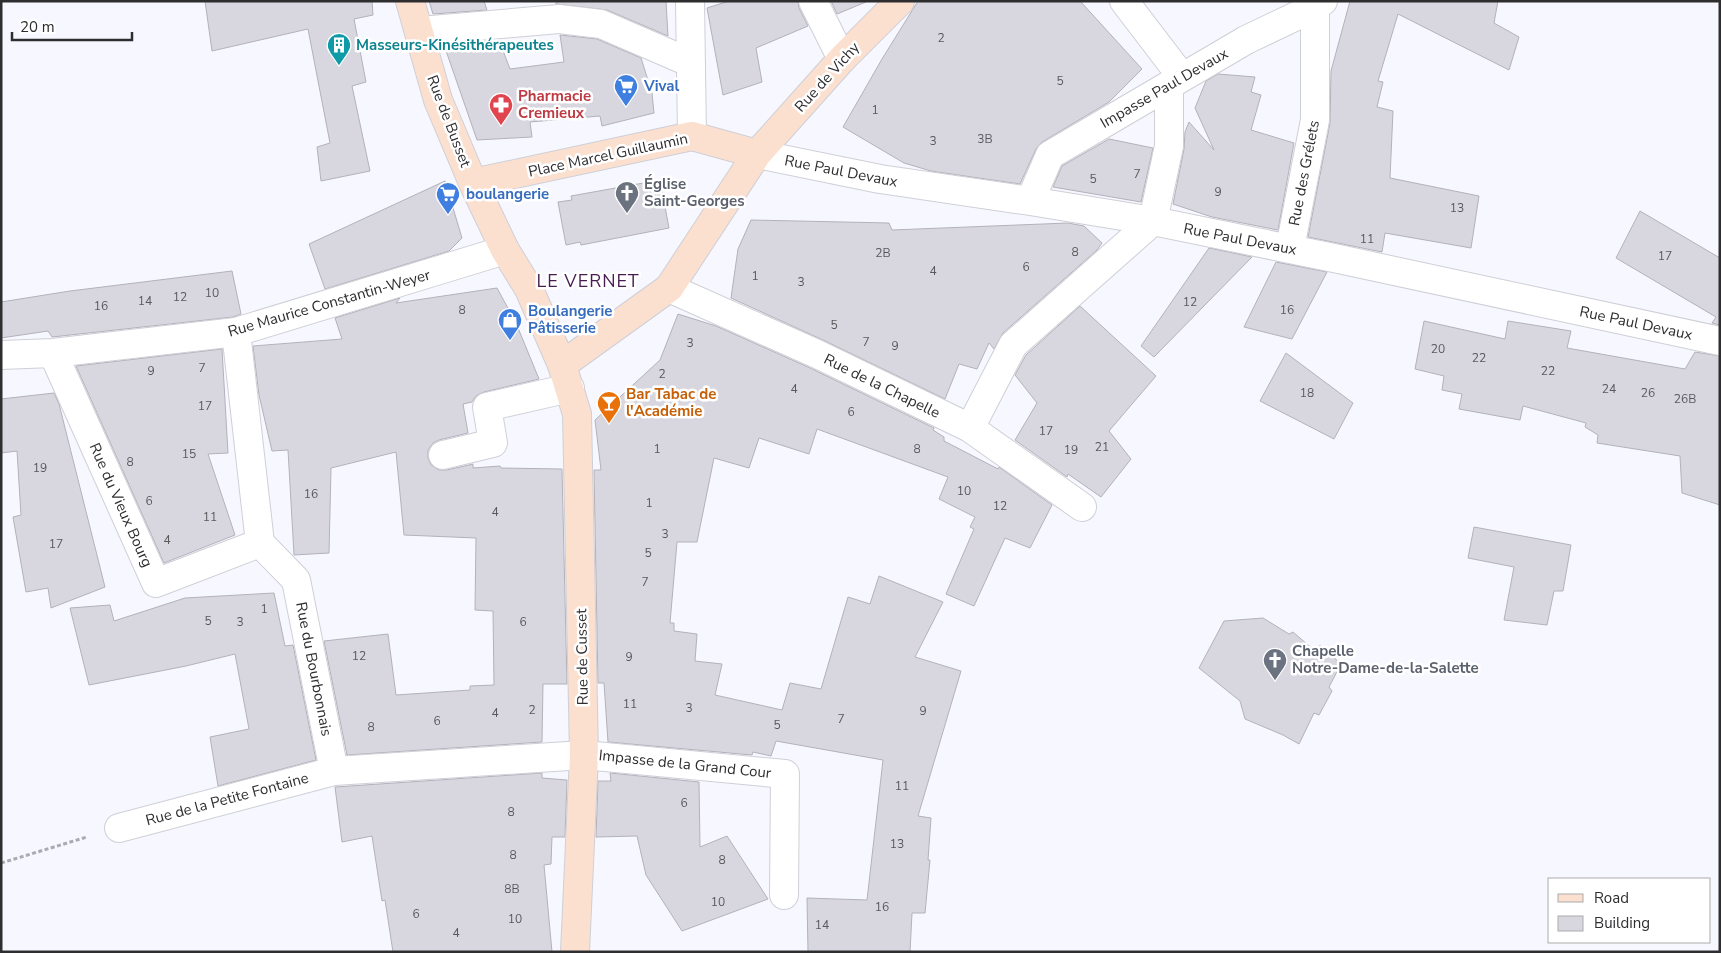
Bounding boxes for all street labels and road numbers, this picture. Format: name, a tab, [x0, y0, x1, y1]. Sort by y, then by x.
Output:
street label: Rue de Vichy	[790, 37, 864, 116]
street label: Impasse Paul Devaux	[1097, 43, 1232, 133]
street label: Rue de Busset	[422, 72, 476, 171]
street label: Rue des Grélets	[1284, 119, 1324, 227]
street label: Place Marcel Guillaumin	[526, 128, 690, 182]
street label: Rue Paul Devaux	[783, 150, 899, 192]
street label: Rue Paul Devaux	[1182, 218, 1298, 260]
street label: Rue Maurice Constantin-Weyer	[225, 264, 433, 342]
street label: Rue Paul Devaux	[1578, 301, 1694, 345]
street label: Rue de la Chapelle	[820, 349, 944, 423]
street label: Rue du Vieux Bourg	[85, 440, 157, 570]
street label: Rue du Bourbonnais	[291, 600, 337, 738]
street label: Rue de Cusset	[571, 608, 593, 706]
street label: Impasse de la Grand Cour	[598, 745, 773, 783]
street label: Rue de la Petite Fontaine	[143, 768, 311, 830]

